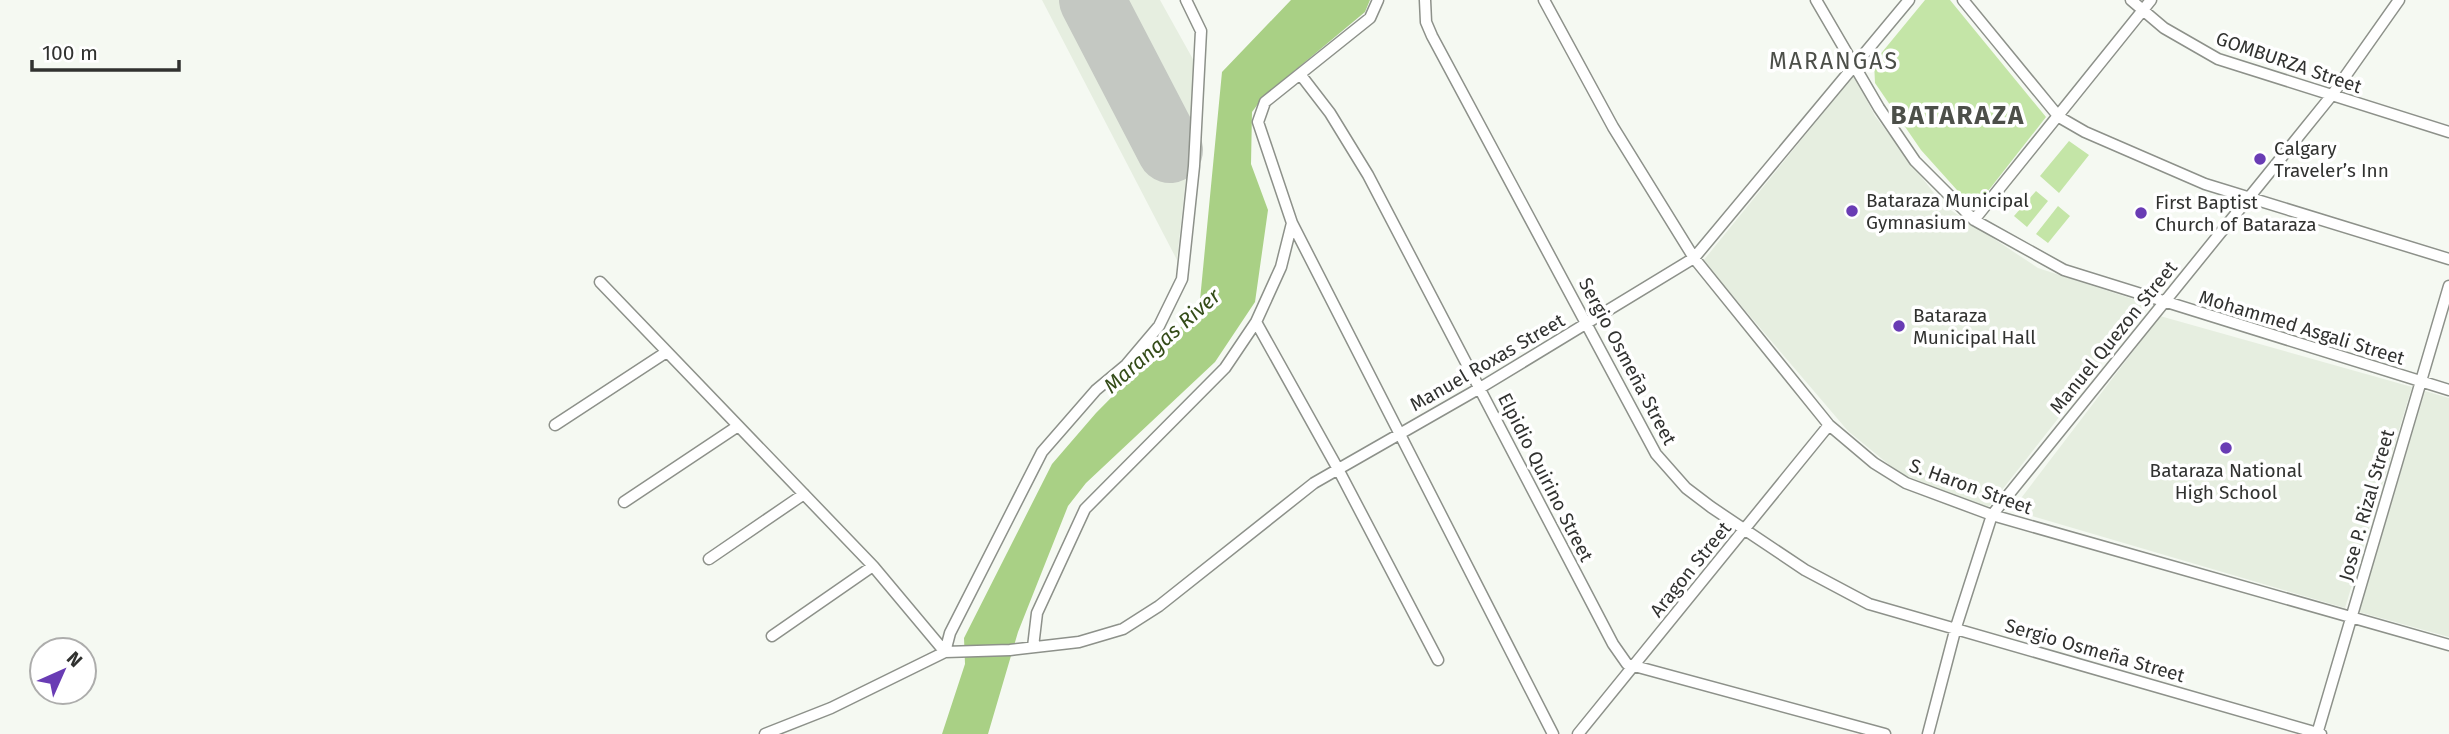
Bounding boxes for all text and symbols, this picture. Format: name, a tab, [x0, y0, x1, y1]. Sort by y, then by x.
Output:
street label: GOMBURZA Street	[2213, 27, 2365, 98]
scale bar	[32, 28, 178, 72]
text: 100 m	[42, 40, 98, 66]
district label: MARANGAS	[1769, 47, 1899, 75]
district label: BATARAZA	[1891, 100, 2025, 131]
place label: Calgary Traveler’s Inn	[2274, 137, 2389, 182]
marker: Calgary Traveler’s Inn	[2252, 151, 2268, 167]
place label: Bataraza Municipal Gymnasium	[1866, 189, 2029, 234]
place label: First Baptist Church of Bataraza	[2155, 191, 2316, 236]
marker: Bataraza Municipal Gymnasium	[1844, 203, 1860, 219]
marker: First Baptist Church of Bataraza	[2133, 205, 2149, 221]
street label: Manuel Quezon Street	[2045, 256, 2182, 418]
street label: Sergio Osmeña Street	[1574, 274, 1681, 449]
water label: Marangas River	[1098, 283, 1226, 399]
street label: Mohammed Asgali Street	[2196, 285, 2407, 370]
place label: Bataraza Municipal Hall	[1913, 304, 2036, 349]
street label: Manuel Roxas Street	[1406, 309, 1569, 416]
marker: Bataraza Municipal Hall	[1891, 318, 1907, 334]
street label: Elpidio Quirino Street	[1493, 389, 1598, 565]
street label: Jose P. Rizal Street	[2334, 427, 2399, 584]
marker: Bataraza National High School	[2218, 440, 2234, 456]
street label: S. Haron Street	[1906, 454, 2035, 519]
place label: Bataraza National High School	[2150, 459, 2303, 504]
street label: Aragon Street	[1645, 517, 1736, 622]
street label: Sergio Osmeña Street	[2002, 614, 2187, 687]
north arrow	[28, 636, 98, 706]
text: N	[62, 647, 87, 672]

